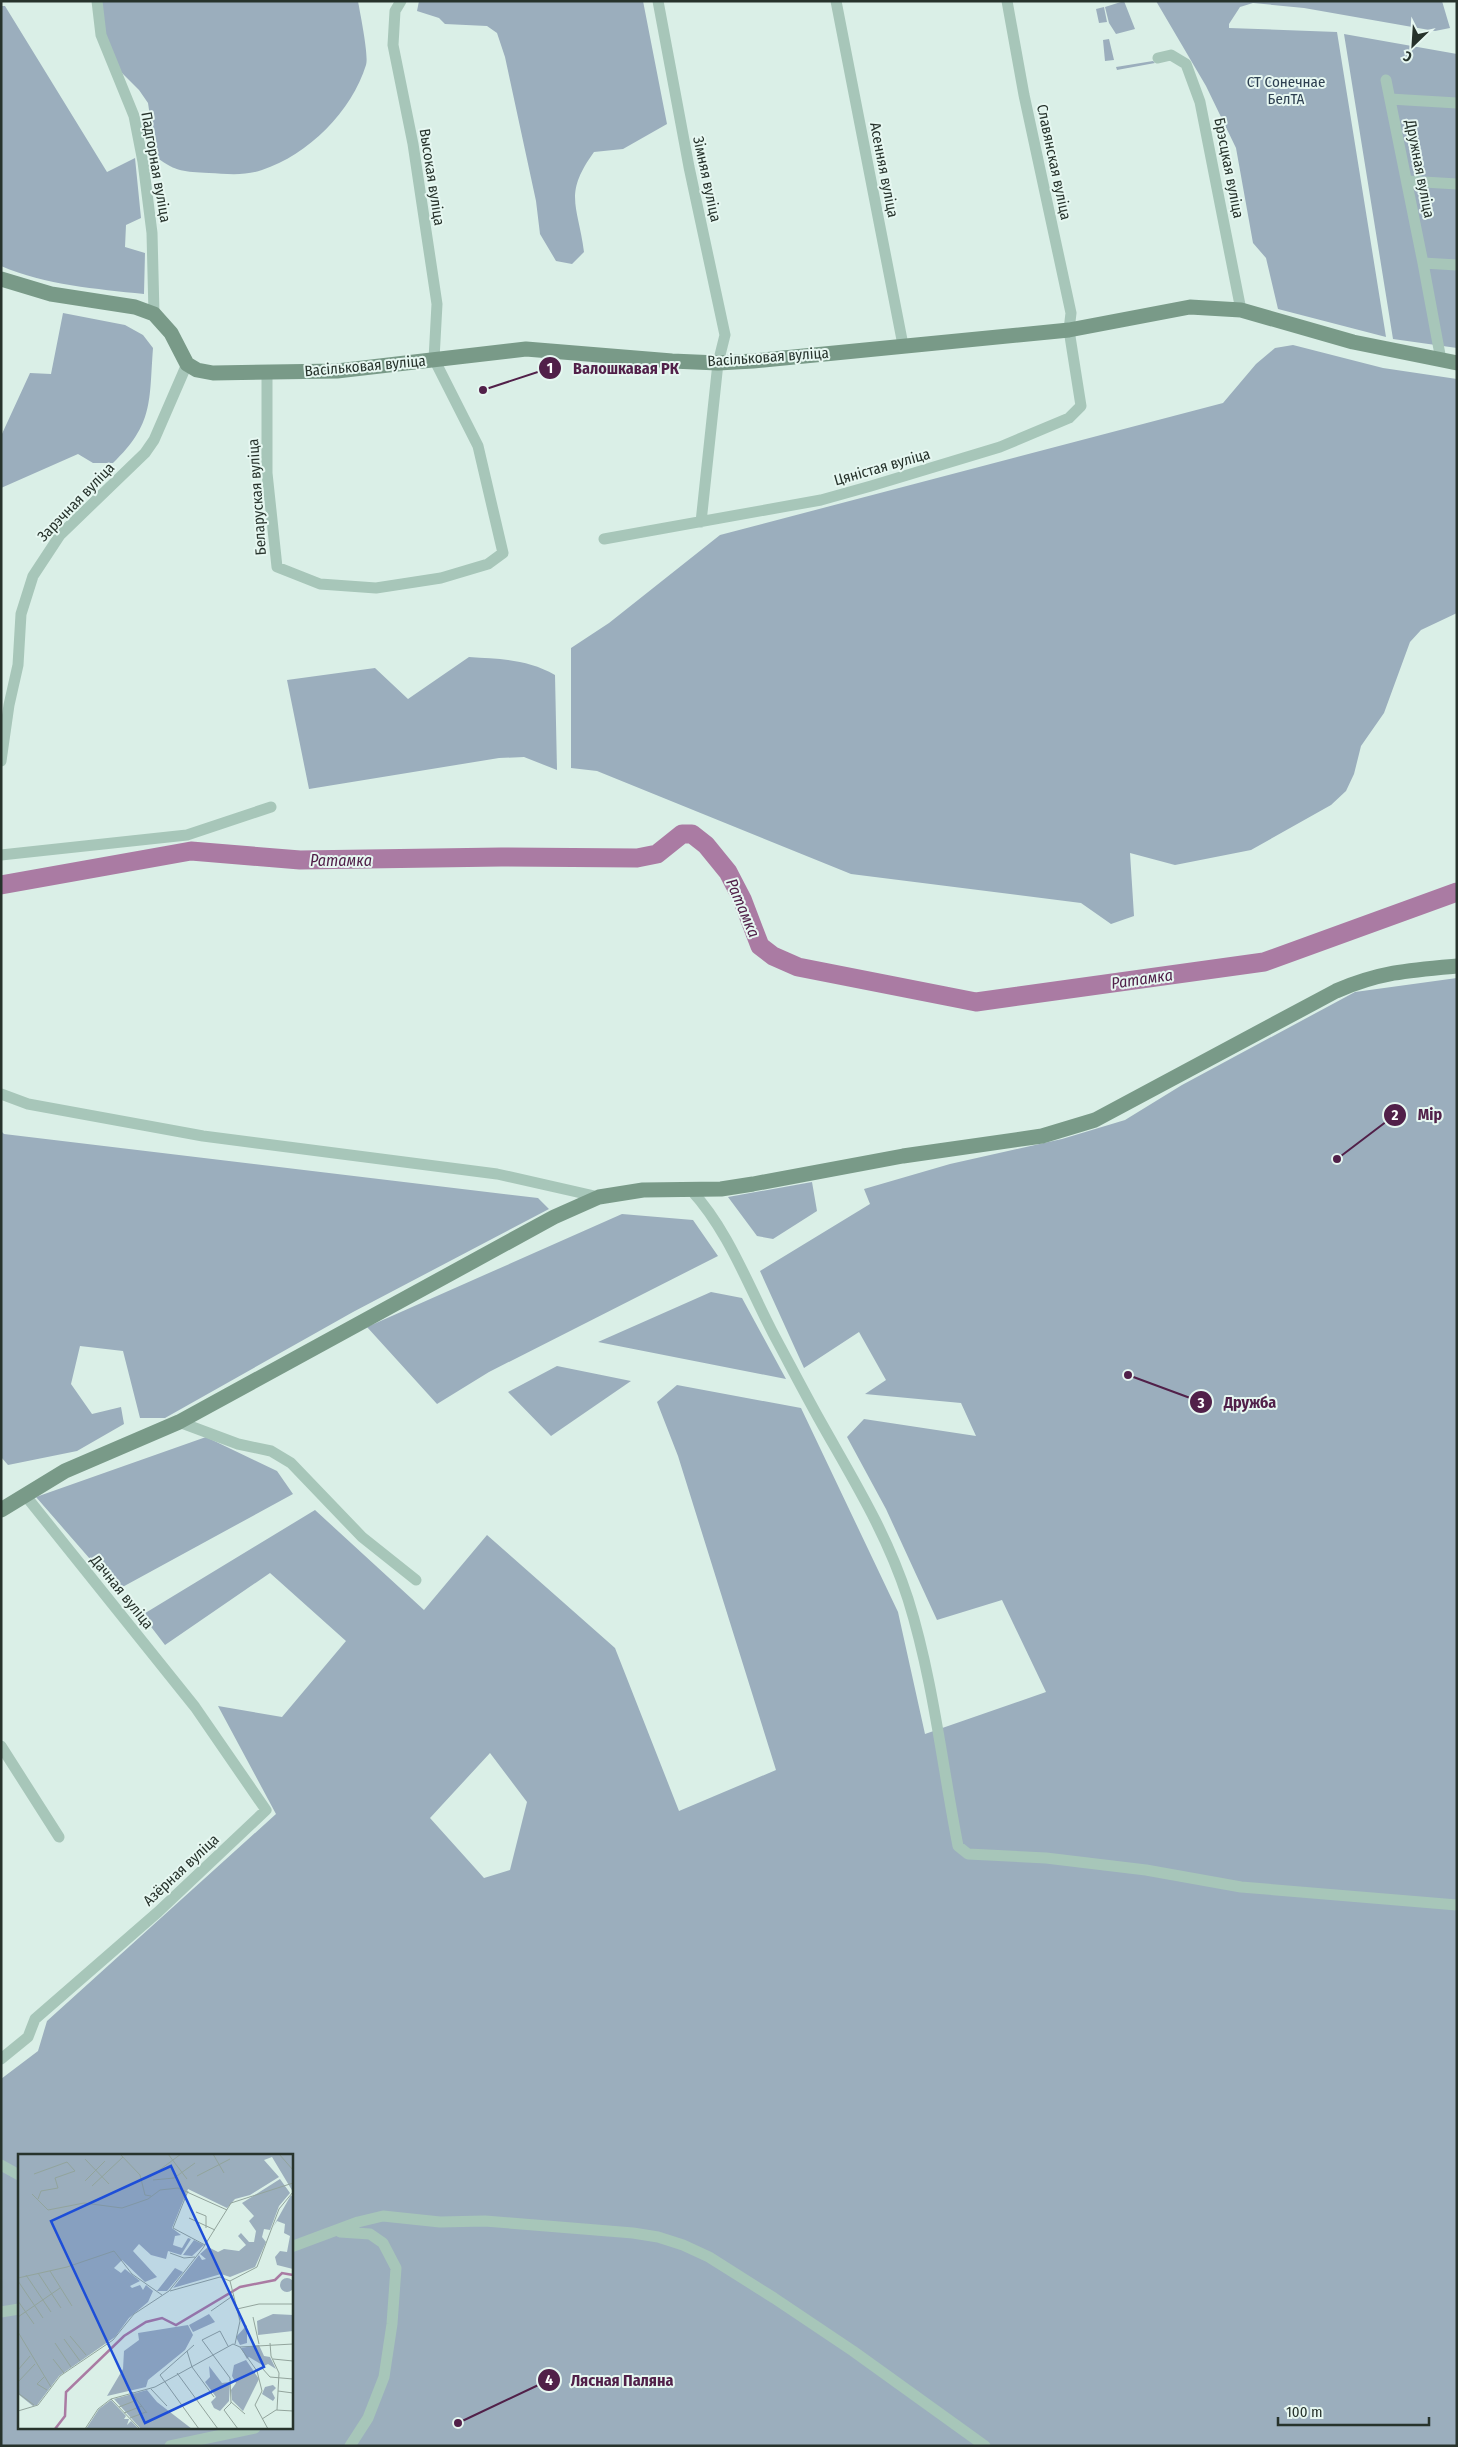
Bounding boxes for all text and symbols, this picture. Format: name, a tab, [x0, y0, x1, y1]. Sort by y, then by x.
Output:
north arrow	[1388, 20, 1438, 70]
text: С	[1400, 47, 1415, 66]
park label: СТ Сонечнае БелТА	[1247, 73, 1325, 108]
street label: Славянская вуліца	[1033, 103, 1075, 221]
street label: Падгорная вуліца	[137, 110, 175, 224]
street label: Брэсцкая вуліца	[1210, 116, 1248, 220]
street label: Дружная вуліца	[1401, 117, 1438, 220]
street label: Асенняя вуліца	[866, 121, 902, 219]
street label: Высокая вуліца	[415, 127, 449, 227]
street label: Зімняя вуліца	[689, 135, 725, 223]
street label: Васільковая вуліца	[707, 344, 829, 370]
street label: Васільковая вуліца	[304, 352, 426, 380]
callout: Валошкавая РК	[538, 353, 689, 384]
text: 1	[547, 359, 553, 377]
text: Валошкавая РК	[573, 359, 680, 378]
street label: Беларуская вуліца	[244, 438, 270, 556]
street label: Цяністая вуліца	[832, 445, 932, 489]
street label: Зарэчная вуліца	[34, 459, 118, 545]
water label: Ратамка	[310, 851, 372, 870]
water label: Ратамка	[722, 876, 764, 940]
water label: Ратамка	[1110, 965, 1174, 993]
callout: Мір	[1383, 1099, 1452, 1130]
text: Мір	[1418, 1105, 1442, 1124]
text: 2	[1391, 1106, 1399, 1124]
callout: Дружба	[1189, 1387, 1286, 1418]
text: Дружба	[1223, 1393, 1276, 1412]
text: 3	[1196, 1394, 1205, 1412]
street label: Дачная вуліца	[86, 1551, 157, 1633]
street label: Азёрная вуліца	[139, 1830, 223, 1910]
inset map	[18, 2154, 292, 2430]
callout: Лясная Паляна	[536, 2365, 684, 2396]
text: 4	[545, 2371, 553, 2389]
text: Лясная Паляна	[571, 2371, 673, 2390]
scale bar	[1278, 2394, 1429, 2426]
text: 100 m	[1286, 2403, 1323, 2421]

